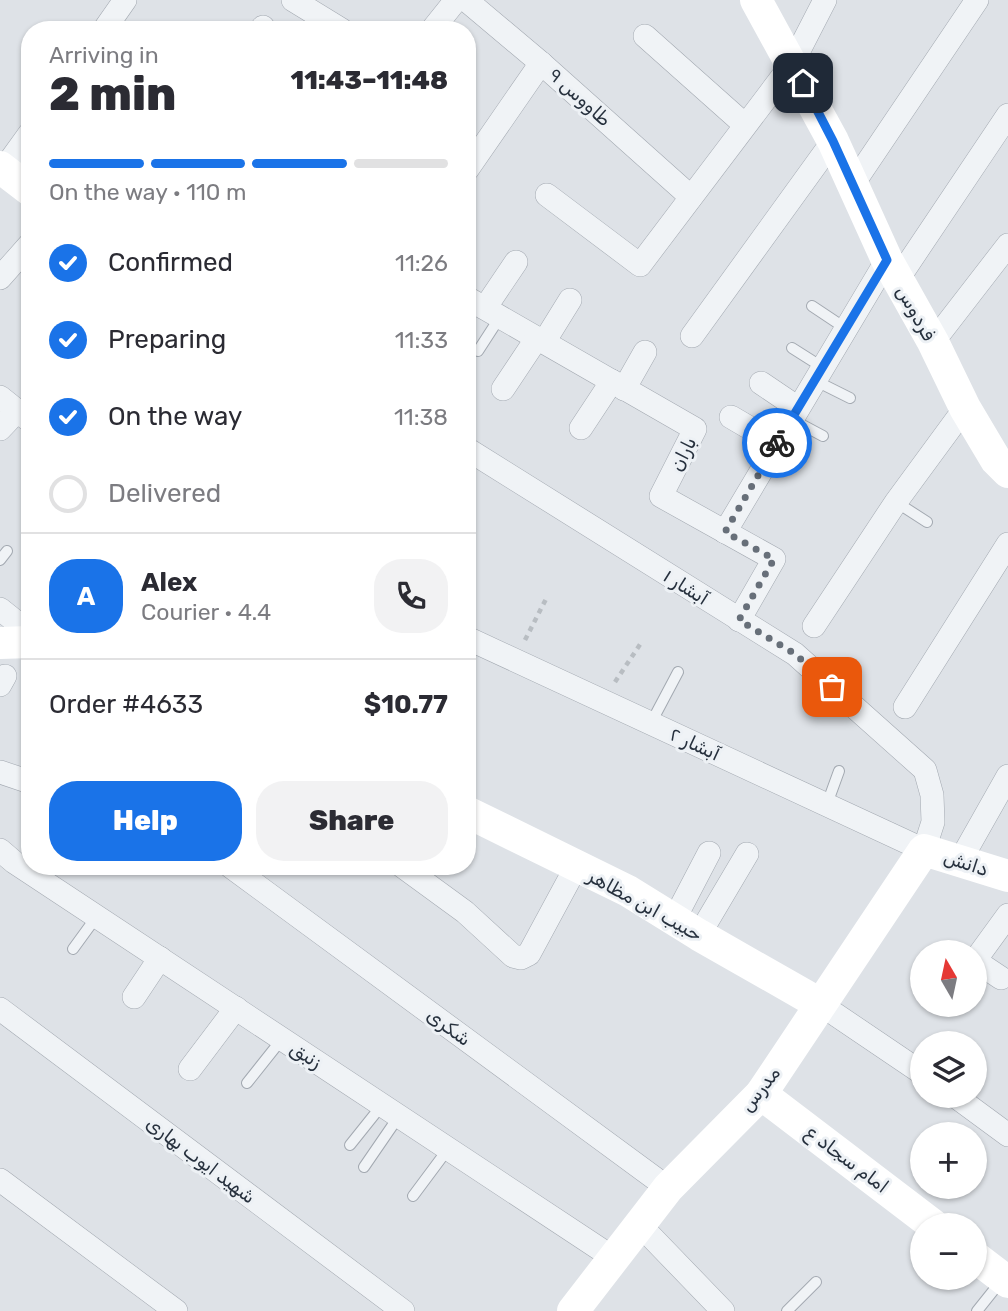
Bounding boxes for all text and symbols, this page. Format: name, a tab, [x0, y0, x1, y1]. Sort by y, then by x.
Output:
text: Arriving in	[49, 41, 159, 69]
pin	[773, 53, 833, 113]
street label: طاووس ۹	[544, 63, 616, 131]
icon: home	[784, 64, 822, 102]
text: 11:43–11:48	[290, 65, 448, 96]
text: 2 min	[49, 67, 176, 122]
text: On the way · 110 m	[49, 178, 247, 206]
icon: check	[49, 244, 87, 282]
text: Confirmed	[108, 247, 233, 278]
text: 11:26	[395, 249, 448, 277]
street label: فردوس	[891, 281, 941, 345]
icon: check	[49, 321, 87, 359]
text: Preparing	[108, 324, 226, 355]
text: 11:33	[395, 326, 448, 354]
icon: check	[49, 398, 87, 436]
text: On the way	[108, 401, 242, 432]
text: 11:38	[394, 403, 448, 431]
courier	[742, 408, 812, 478]
icon: bike	[758, 424, 796, 462]
street label: باران	[665, 433, 701, 475]
text: Delivered	[108, 478, 221, 509]
button: phone	[374, 559, 448, 633]
street label: آبشار ۱	[659, 564, 713, 610]
text: Alex	[141, 567, 197, 598]
text: A	[77, 581, 95, 612]
text: Courier · 4.4	[141, 598, 271, 626]
pin	[802, 657, 862, 717]
icon: bag	[813, 668, 851, 706]
text: Order #4633	[49, 689, 203, 720]
text: $10.77	[364, 689, 448, 720]
street label: آبشار ۲	[666, 722, 724, 766]
button: Help	[49, 781, 242, 861]
button: Share	[256, 781, 448, 861]
street label: دانش	[941, 845, 991, 881]
street label: حبیب ابن مظاهر	[583, 864, 706, 946]
north arrow	[910, 940, 987, 1017]
map controls	[910, 940, 987, 1290]
street label: شکری	[422, 1003, 476, 1051]
button: layers	[910, 1031, 987, 1108]
street label: زنبق	[286, 1036, 326, 1074]
street label: مدرس	[735, 1062, 785, 1116]
street label: شهید ایوب بهاری	[142, 1111, 260, 1209]
street label: امام سجاد ع	[800, 1120, 893, 1199]
button: +	[910, 1122, 987, 1199]
button: −	[910, 1213, 987, 1290]

